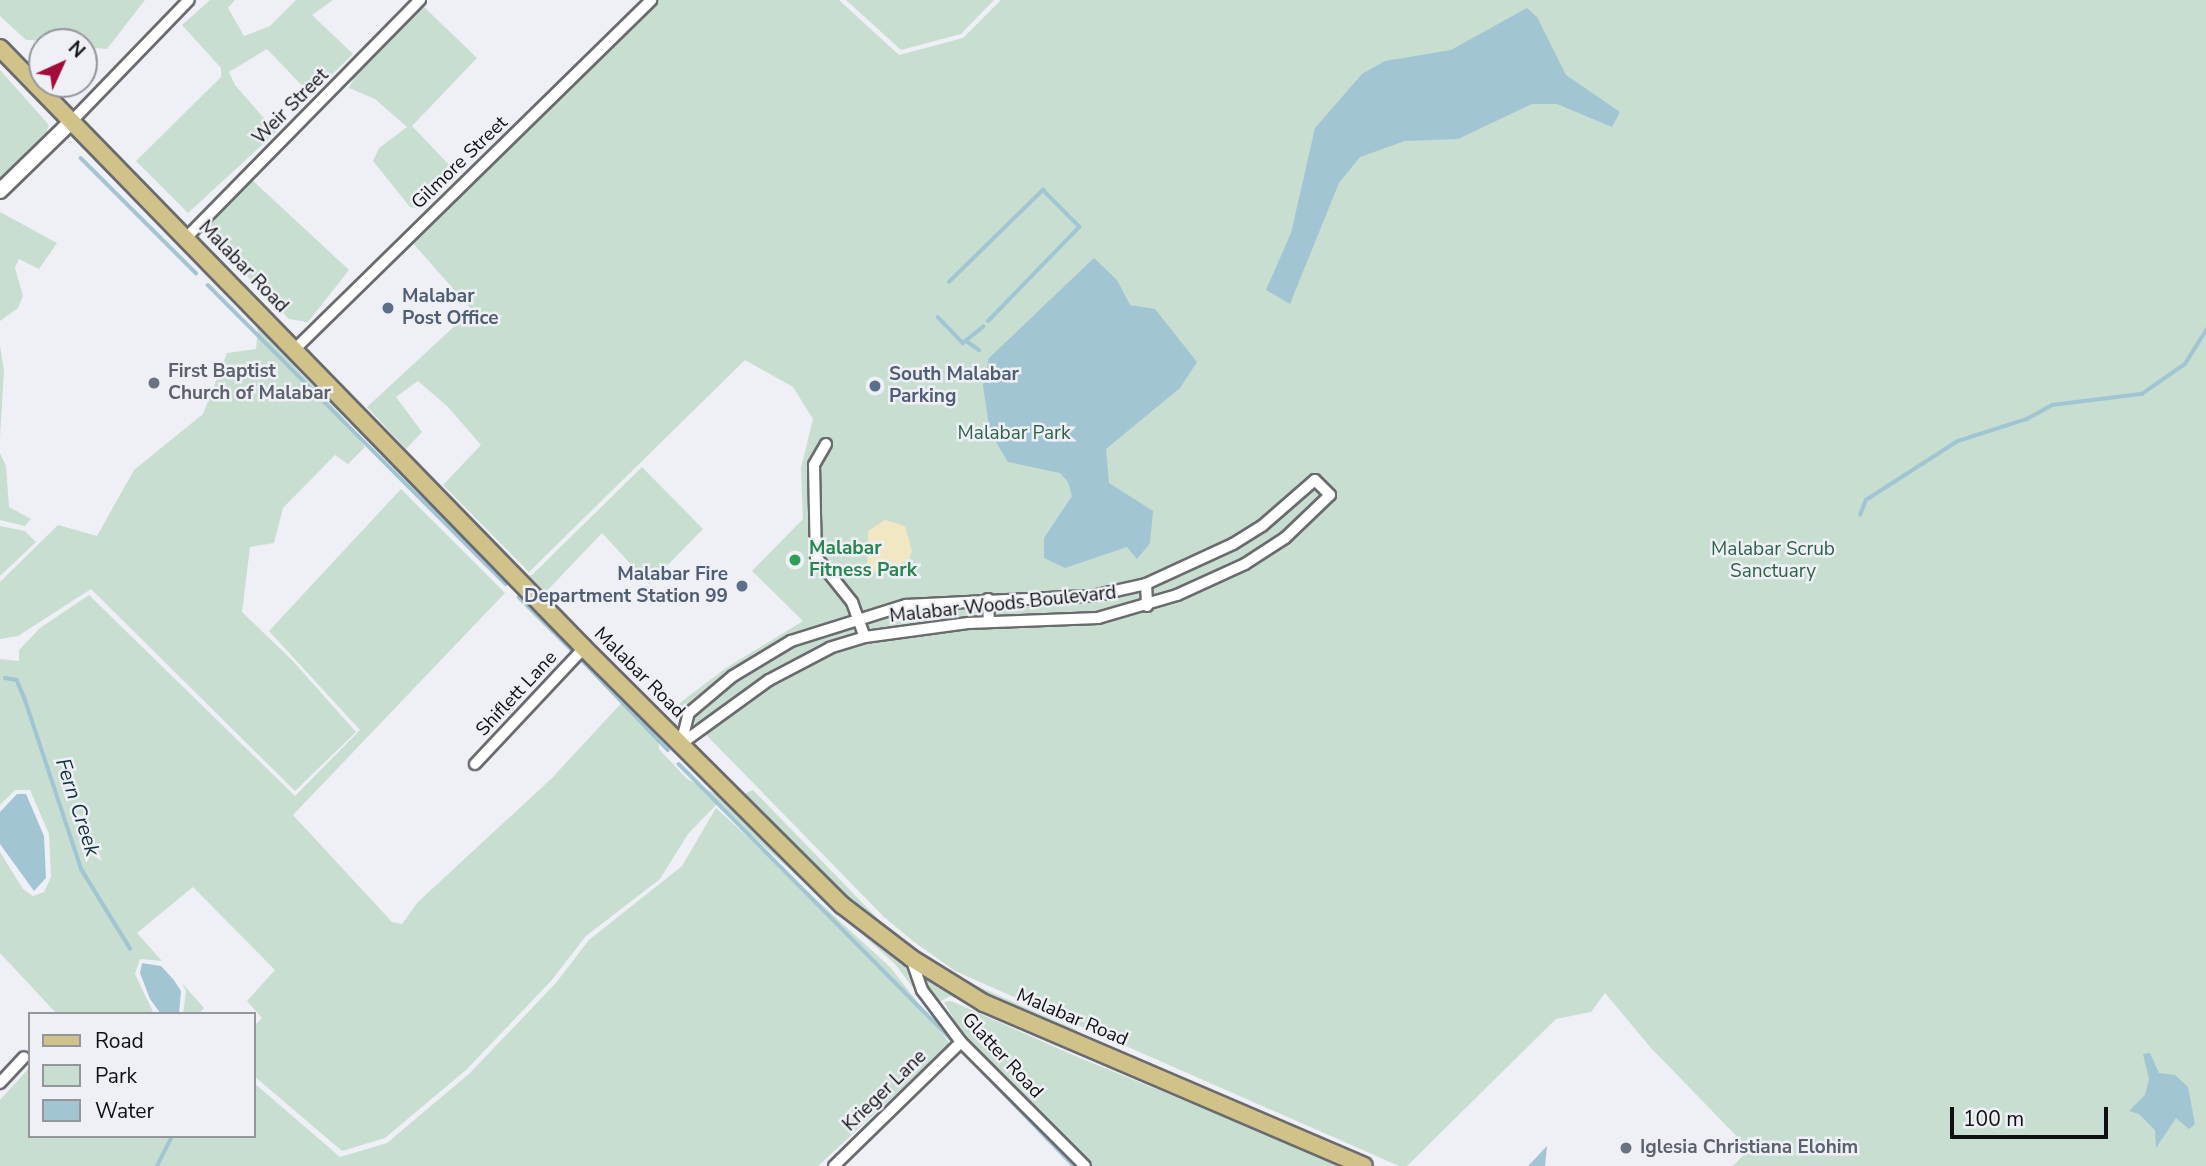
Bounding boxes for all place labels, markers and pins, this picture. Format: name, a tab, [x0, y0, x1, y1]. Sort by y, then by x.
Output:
place label: Malabar Post Office	[402, 286, 499, 330]
marker: Malabar Post Office	[380, 300, 396, 316]
place label: First Baptist Church of Malabar	[168, 361, 331, 405]
place label: South Malabar Parking	[889, 364, 1019, 408]
marker: First Baptist Church of Malabar	[146, 375, 162, 391]
marker: South Malabar Parking	[867, 378, 883, 394]
place label: Malabar Fitness Park	[809, 538, 917, 582]
marker: Malabar Fitness Park	[787, 552, 803, 568]
place label: Malabar Fire Department Station 99	[524, 564, 728, 608]
marker: Malabar Fire Department Station 99	[734, 578, 750, 594]
place label: Iglesia Christiana Elohim	[1640, 1137, 1858, 1159]
marker: Iglesia Christiana Elohim	[1618, 1140, 1634, 1156]

